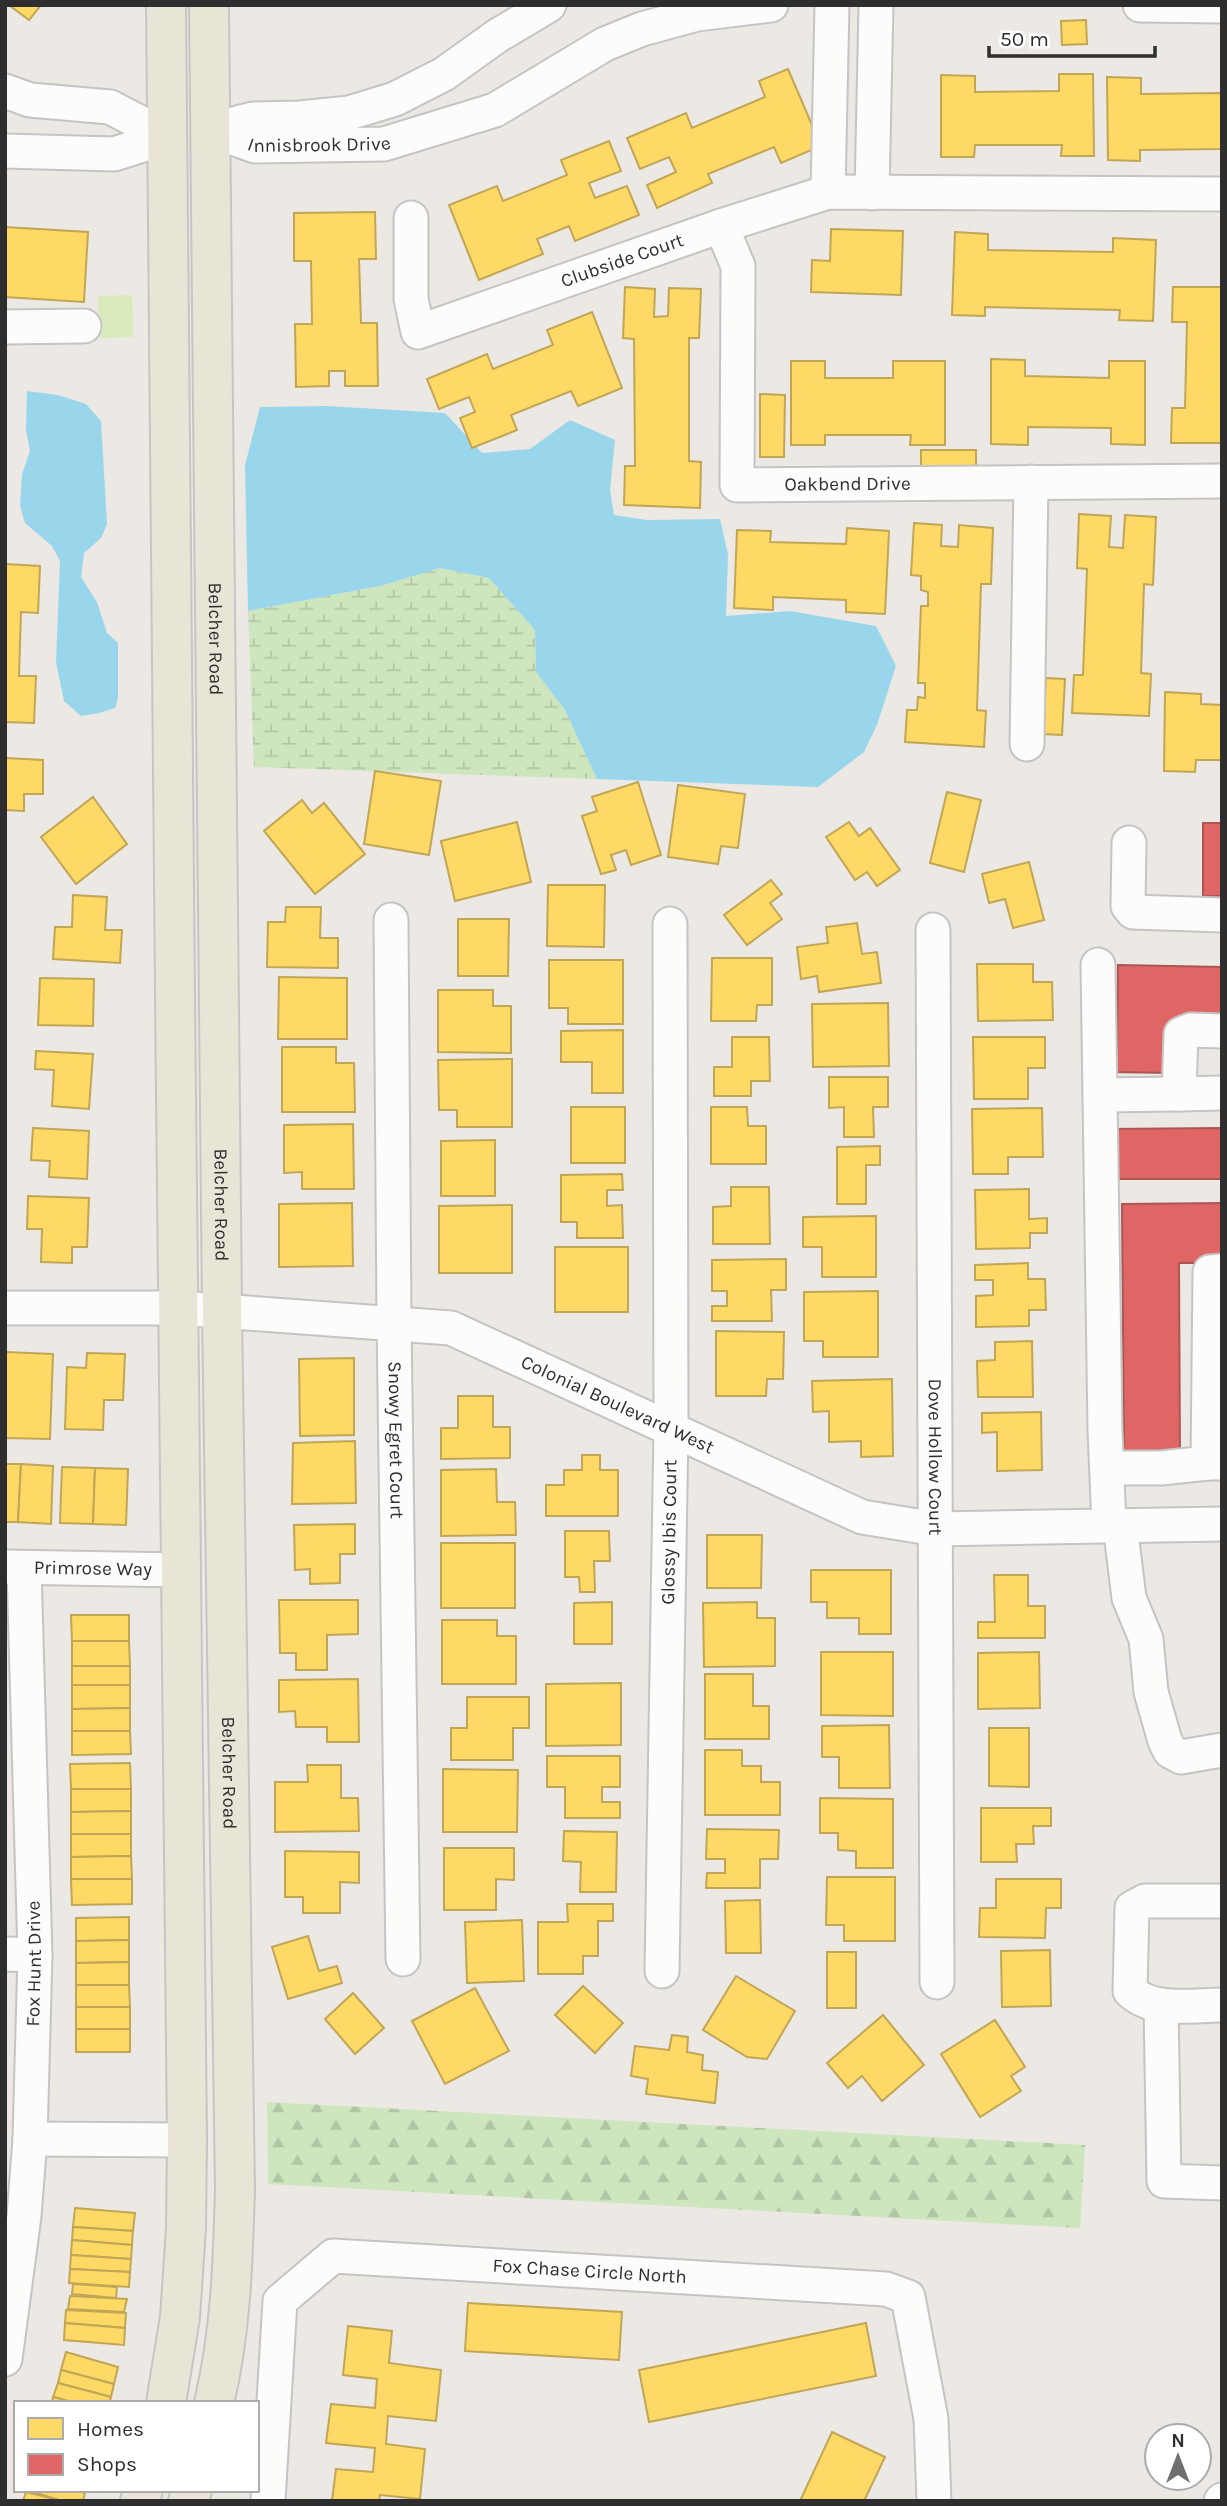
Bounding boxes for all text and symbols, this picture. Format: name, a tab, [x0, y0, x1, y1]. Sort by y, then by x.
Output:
scale bar	[989, 14, 1155, 58]
text: 50 m	[1000, 27, 1049, 51]
street label: Innisbrook Drive	[245, 132, 393, 157]
street label: Clubside Court	[558, 229, 686, 292]
street label: Oakbend Drive	[784, 473, 911, 496]
street label: Belcher Road	[204, 582, 227, 696]
street label: Belcher Road	[209, 1148, 233, 1262]
street label: Colonial Boulevard West	[517, 1351, 718, 1458]
street label: Snowy Egret Court	[384, 1361, 408, 1519]
street label: Dove Hollow Court	[924, 1379, 946, 1535]
street label: Glossy Ibis Court	[657, 1459, 681, 1605]
street label: Primrose Way	[34, 1556, 152, 1581]
street label: Belcher Road	[217, 1716, 241, 1830]
street label: Fox Hunt Drive	[22, 1900, 46, 2027]
street label: Fox Chase Circle North	[492, 2255, 687, 2288]
legend	[14, 2401, 259, 2492]
text: Homes	[77, 2417, 144, 2441]
north arrow	[1143, 2422, 1213, 2492]
text: N	[1171, 2430, 1185, 2452]
text: Shops	[77, 2452, 137, 2476]

